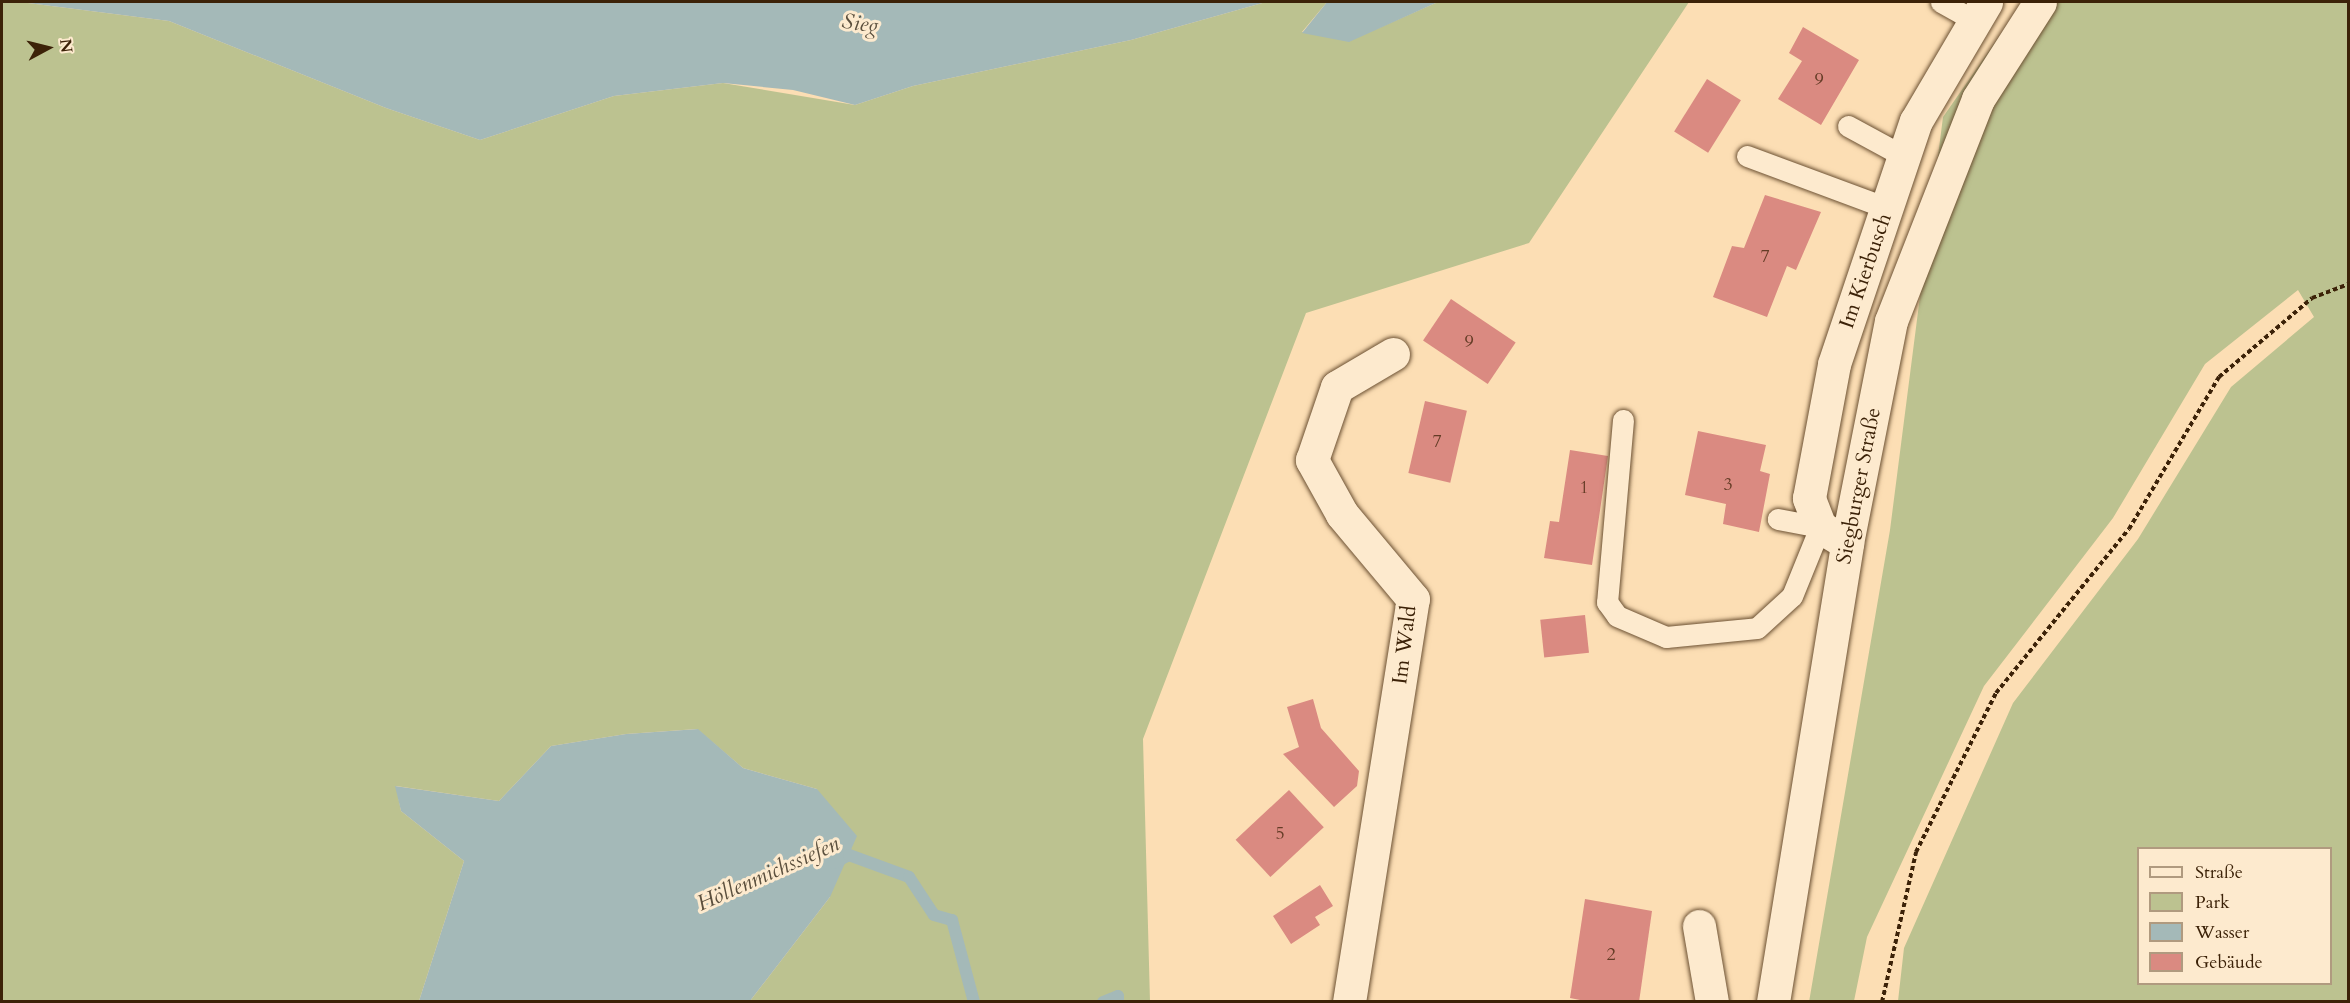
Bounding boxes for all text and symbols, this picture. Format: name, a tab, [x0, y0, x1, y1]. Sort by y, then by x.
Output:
water label: Sieg	[840, 8, 880, 40]
north arrow	[18, 18, 78, 78]
text: N	[54, 38, 78, 54]
house number: 9	[1814, 69, 1824, 91]
street label: Im Kierbusch	[1835, 210, 1897, 332]
house number: 7	[1760, 246, 1770, 268]
house number: 9	[1464, 331, 1474, 353]
street label: Siegburger Straße	[1831, 406, 1887, 566]
house number: 7	[1432, 431, 1442, 453]
house number: 3	[1723, 474, 1733, 496]
house number: 1	[1579, 477, 1589, 499]
street label: Im Wald	[1388, 604, 1422, 686]
house number: 5	[1275, 823, 1285, 845]
water label: Höllenmichssiefen	[693, 831, 843, 917]
legend	[2137, 847, 2332, 985]
text: Straße	[2195, 860, 2243, 885]
text: Park	[2195, 890, 2230, 915]
text: Wasser	[2195, 920, 2249, 945]
house number: 2	[1606, 944, 1616, 966]
text: Gebäude	[2195, 950, 2263, 975]

